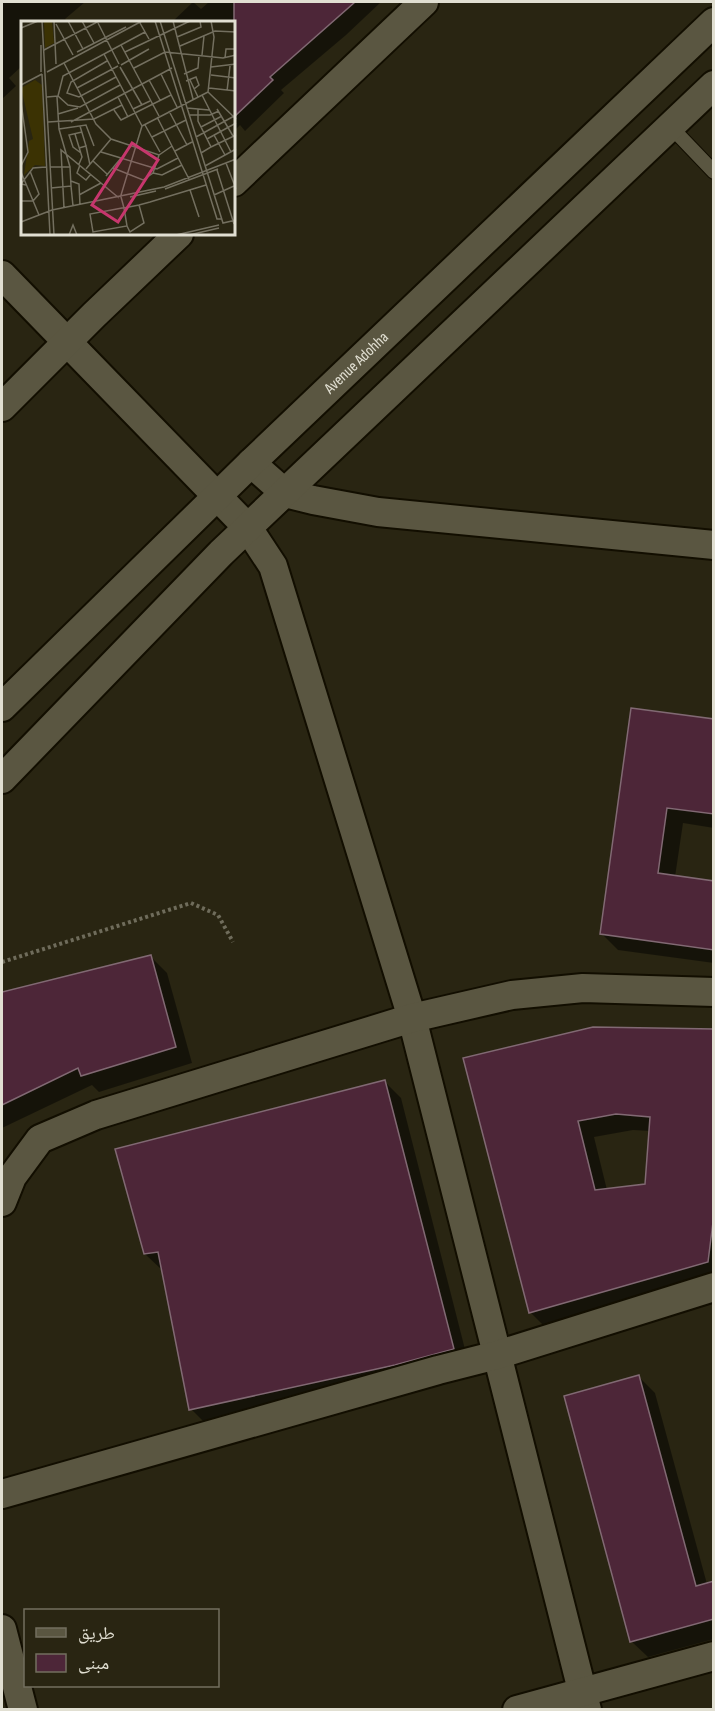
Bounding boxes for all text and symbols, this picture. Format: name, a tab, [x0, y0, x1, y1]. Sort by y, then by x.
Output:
inset map	[21, 21, 236, 236]
street label: Avenue Adohha	[319, 328, 392, 398]
legend	[24, 1609, 219, 1687]
text: طريق	[78, 1623, 115, 1644]
text: مبنى	[78, 1653, 109, 1674]

